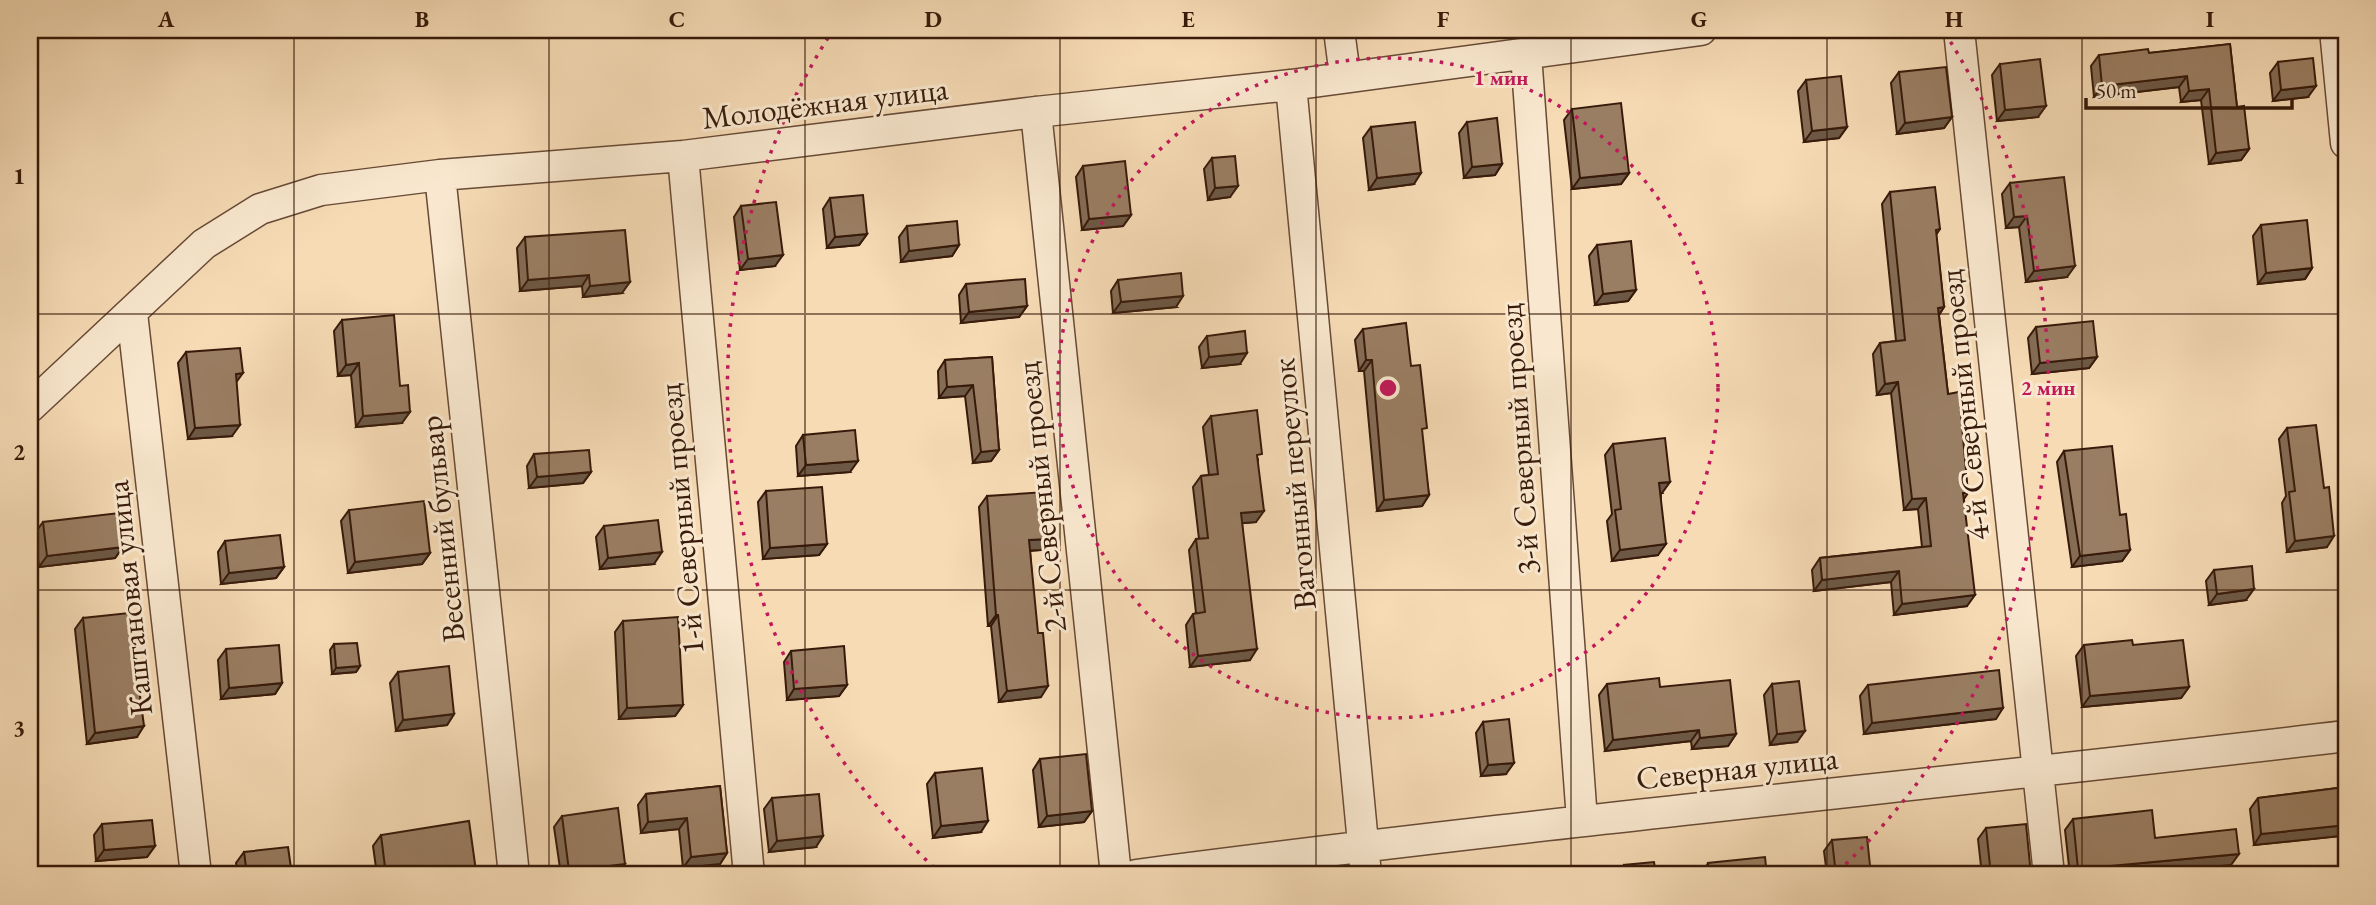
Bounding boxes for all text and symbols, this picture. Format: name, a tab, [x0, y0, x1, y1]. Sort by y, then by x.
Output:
text: A	[157, 4, 175, 34]
text: B	[415, 4, 429, 34]
text: C	[669, 4, 685, 34]
text: D	[924, 4, 942, 34]
text: E	[1181, 4, 1195, 34]
text: F	[1437, 4, 1450, 34]
text: G	[1691, 4, 1707, 34]
text: H	[1945, 4, 1963, 34]
text: I	[2206, 4, 2214, 34]
text: 1 мин	[1474, 64, 1528, 91]
scale bar	[2086, 66, 2292, 110]
street label: Молодёжная улица	[700, 67, 951, 139]
text: 50 m	[2096, 77, 2137, 104]
text: 1	[13, 161, 25, 191]
street label: 4-й Северный проезд	[1929, 267, 1999, 543]
street label: 3-й Северный проезд	[1489, 301, 1549, 576]
street label: Вагонный переулок	[1262, 356, 1326, 612]
street label: 2-й Северный проезд	[1006, 359, 1076, 635]
text: 2 мин	[2021, 374, 2075, 401]
centre of rings	[1376, 376, 1400, 400]
street label: 1-й Северный проезд	[648, 381, 714, 656]
street label: Весенний бульвар	[409, 414, 475, 644]
text: 2	[13, 437, 25, 467]
street label: Каштановая улица	[96, 478, 162, 718]
text: 3	[13, 713, 25, 743]
street label: Северная улица	[1634, 736, 1840, 799]

